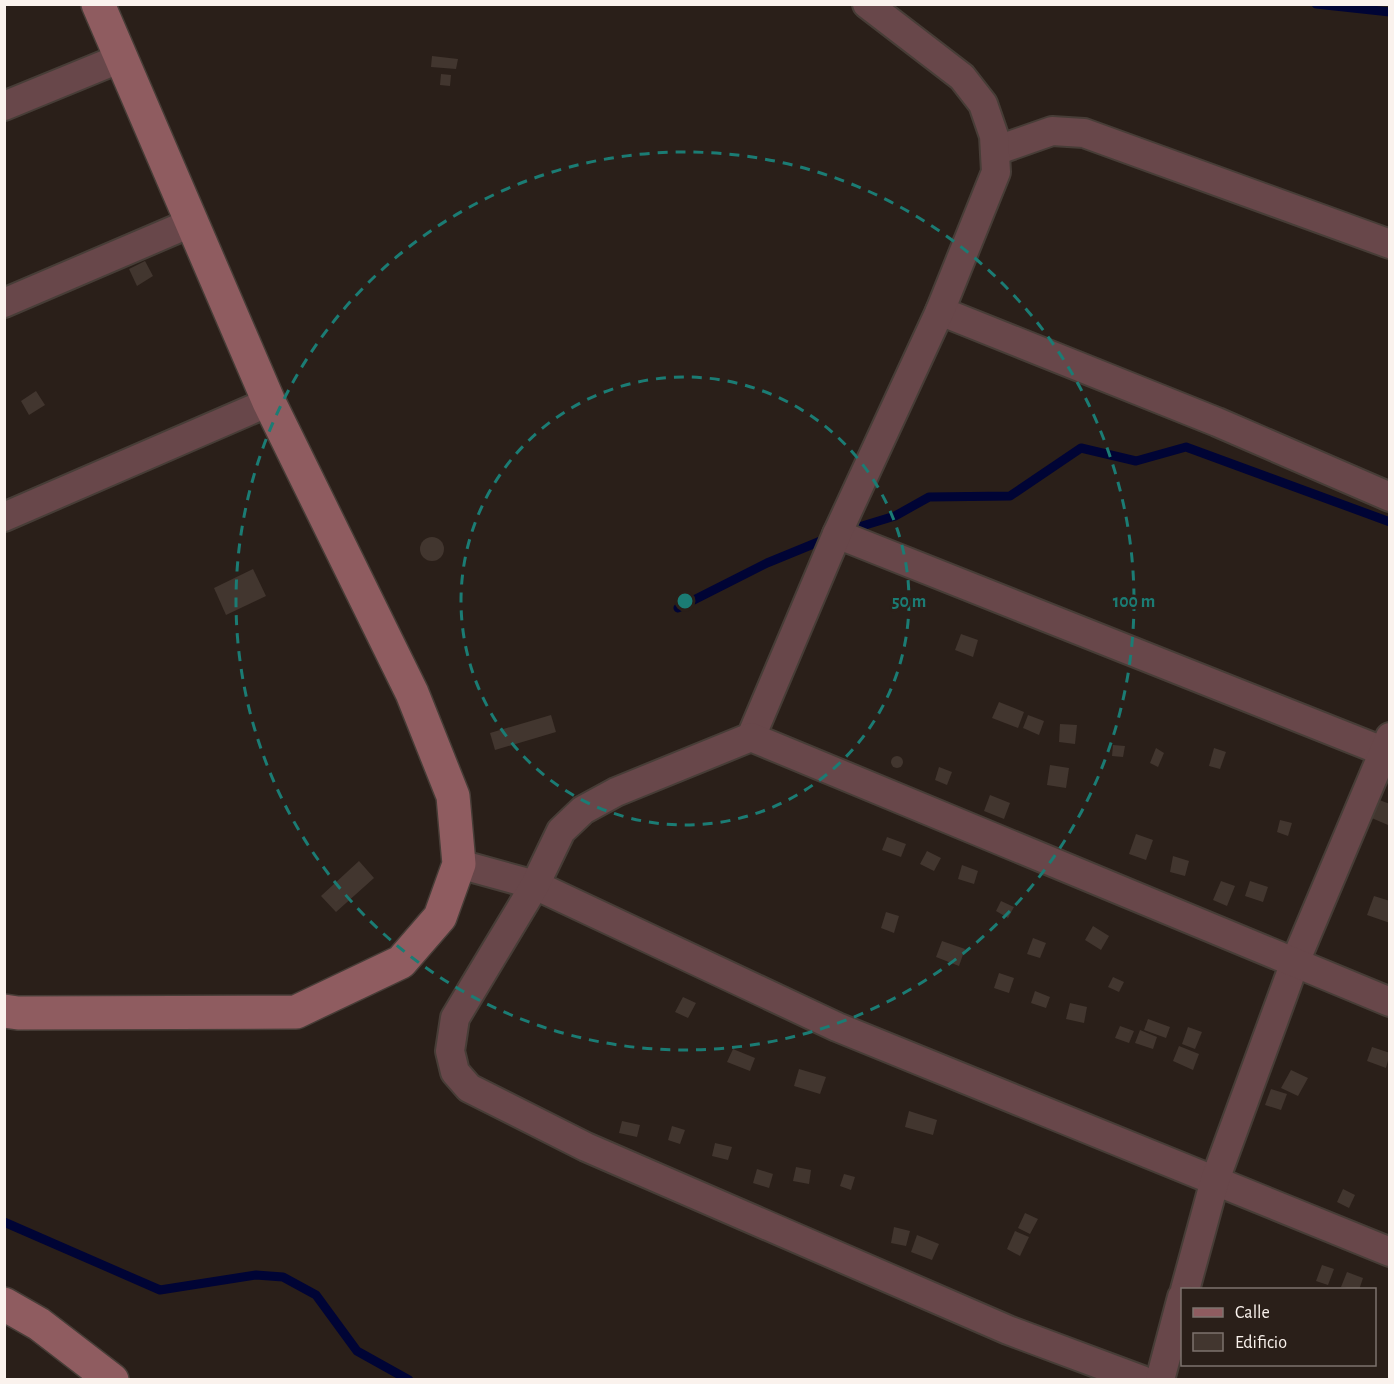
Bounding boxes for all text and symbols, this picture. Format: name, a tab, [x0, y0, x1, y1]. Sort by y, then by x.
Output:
centre of rings	[675, 591, 695, 611]
text: 50 m	[892, 593, 926, 611]
text: 100 m	[1113, 593, 1155, 611]
legend	[1181, 1288, 1376, 1366]
text: Calle	[1235, 1304, 1270, 1322]
text: Edificio	[1235, 1334, 1287, 1352]

